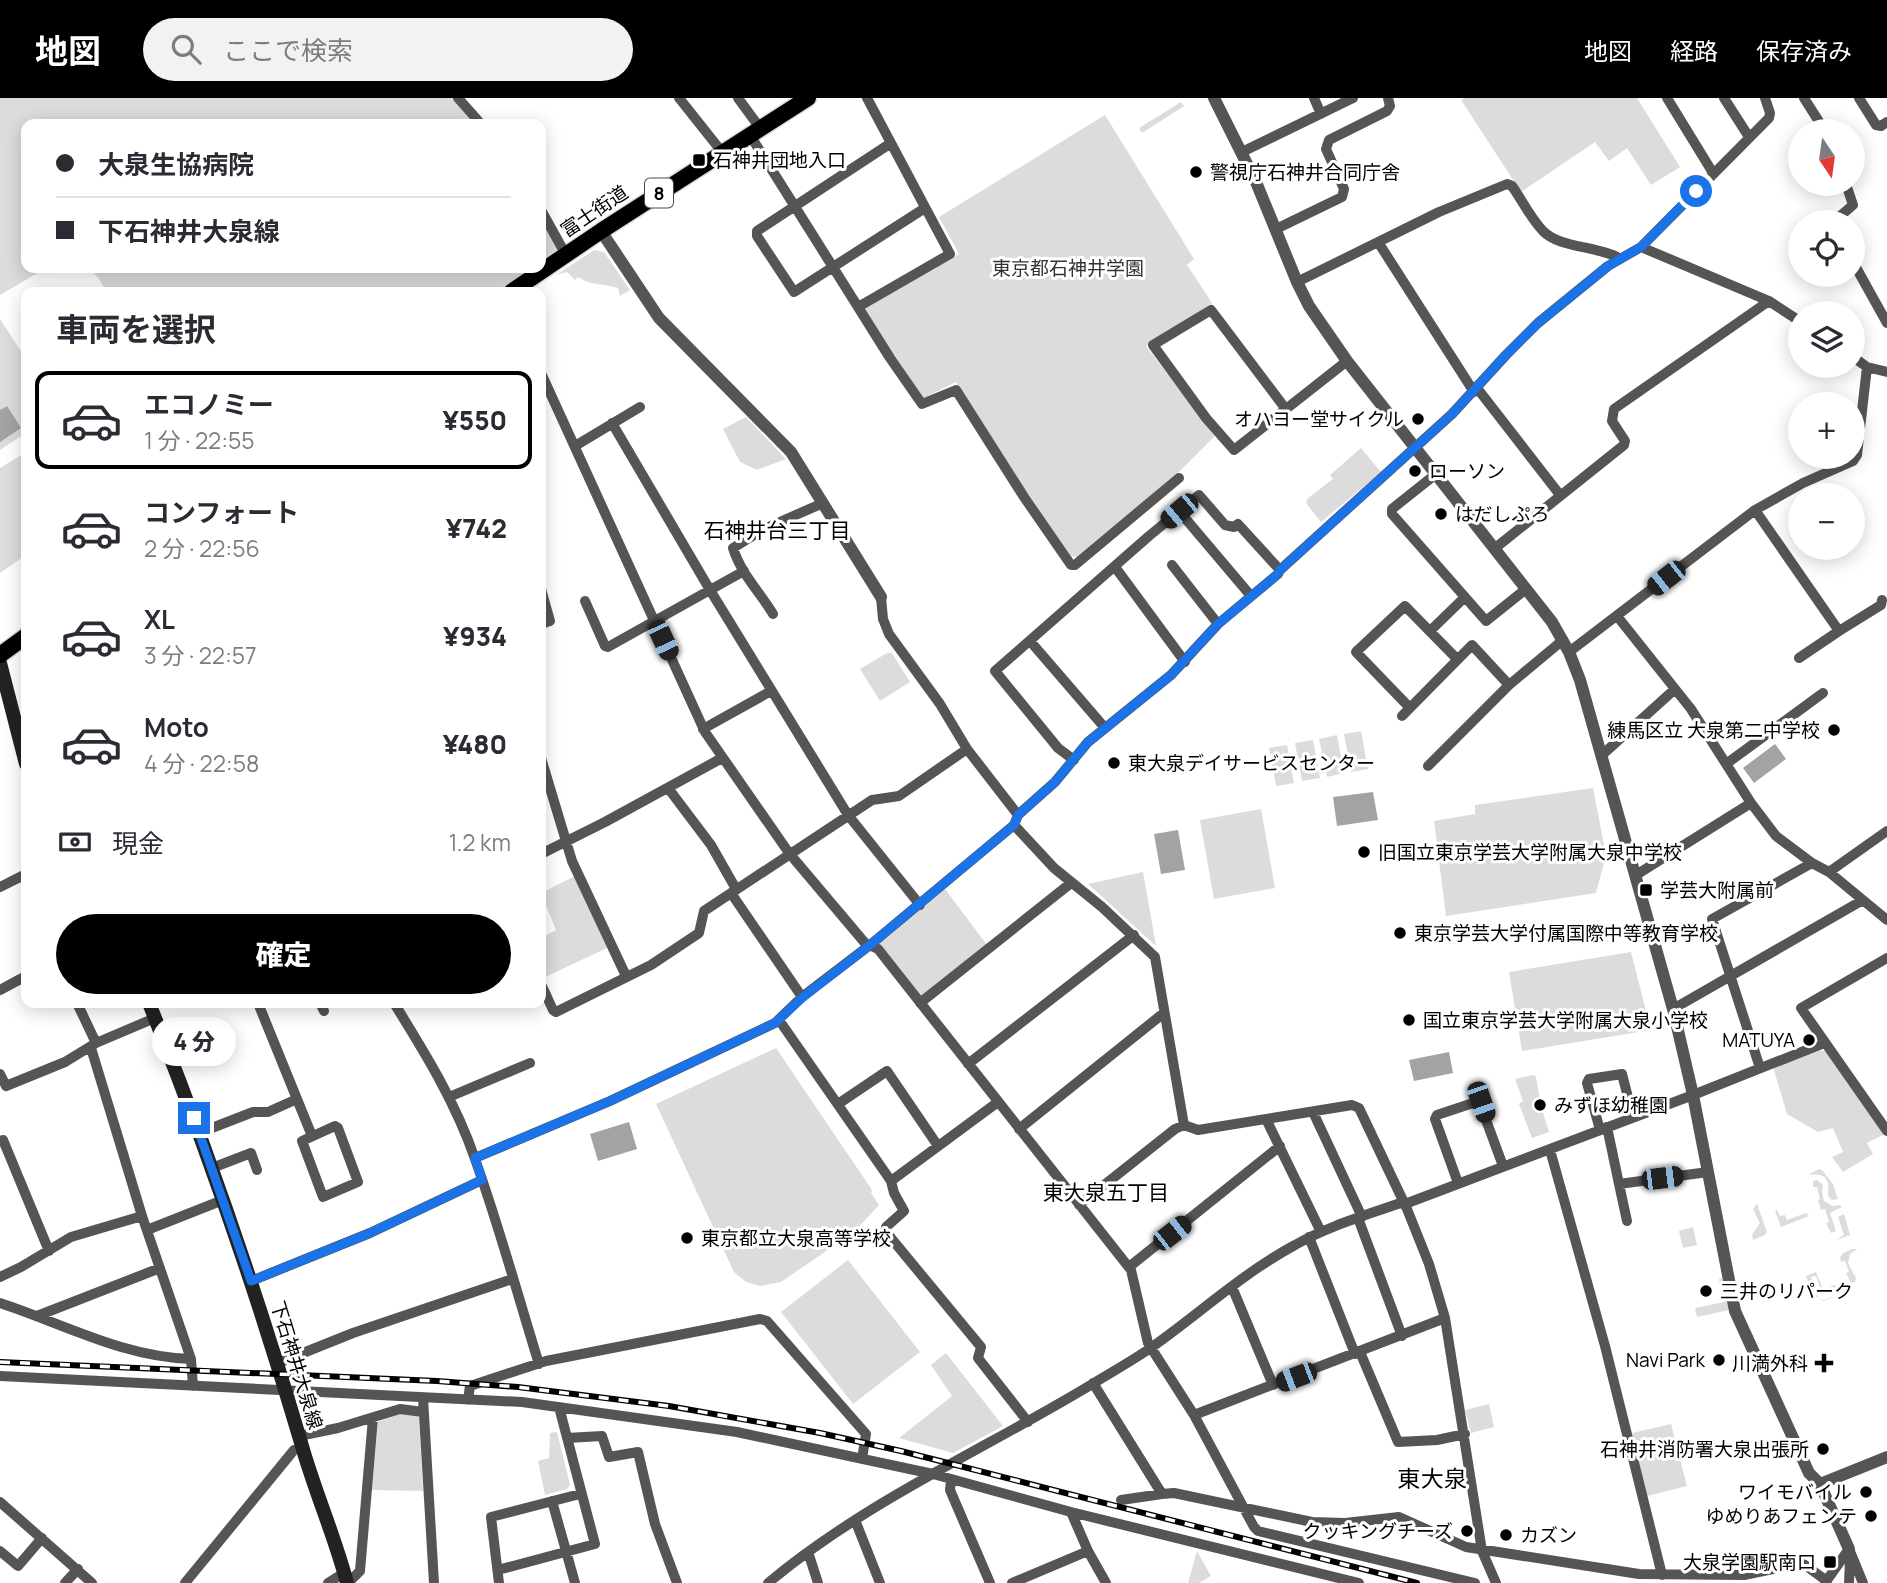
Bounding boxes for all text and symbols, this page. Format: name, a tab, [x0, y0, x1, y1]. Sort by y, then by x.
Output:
search box	[143, 18, 633, 81]
text: 地図	[35, 28, 101, 73]
icon: search	[167, 30, 205, 68]
text: ここで検索	[223, 32, 353, 68]
text: 地図	[1584, 34, 1632, 67]
text: 経路	[1670, 34, 1718, 67]
text: 保存済み	[1756, 34, 1852, 67]
north arrow	[1788, 119, 1866, 196]
map controls	[1788, 119, 1865, 560]
text: 大泉生協病院	[98, 146, 254, 182]
place label: 石神井団地入口	[713, 147, 846, 173]
marker: 石神井団地入口	[691, 152, 707, 168]
place label: 警視庁石神井合同庁舎	[1210, 159, 1400, 185]
marker: 警視庁石神井合同庁舎	[1188, 164, 1204, 180]
route start	[1680, 175, 1712, 207]
road number: 8	[645, 178, 673, 208]
street label: 富士街道	[555, 179, 633, 243]
button: locate	[1788, 210, 1865, 287]
text: 下石神井大泉線	[98, 213, 280, 249]
park label: 東京都石神井学園	[992, 255, 1144, 281]
button: layers	[1788, 301, 1865, 378]
text: 車両を選択	[56, 307, 216, 351]
text: エコノミー	[144, 386, 274, 422]
icon: car	[60, 389, 123, 452]
button: +	[1788, 392, 1865, 469]
text: ¥550	[442, 402, 507, 438]
place label: オハヨー堂サイクル	[1234, 406, 1404, 432]
marker: オハヨー堂サイクル	[1410, 411, 1426, 427]
text: 1 分 · 22:55	[144, 424, 255, 456]
place label: ローソン	[1429, 458, 1505, 484]
marker: ローソン	[1407, 463, 1423, 479]
button: −	[1788, 483, 1865, 560]
car	[1157, 489, 1202, 533]
text: コンフォート	[144, 494, 299, 530]
icon: car	[60, 497, 123, 560]
place label: はだしぷろ	[1455, 501, 1550, 527]
marker: はだしぷろ	[1433, 506, 1449, 522]
text: ¥742	[446, 510, 507, 546]
district label: 石神井台三丁目	[704, 516, 851, 544]
text: 2 分 · 22:56	[144, 532, 260, 564]
car	[1643, 557, 1690, 599]
text: XL	[144, 601, 175, 637]
icon: car	[60, 605, 123, 668]
car	[645, 617, 682, 663]
text: ¥934	[443, 618, 507, 654]
text: 3 分 · 22:57	[144, 639, 257, 671]
text: Moto	[144, 709, 209, 745]
icon: car	[60, 713, 123, 776]
place label: 練馬区立 大泉第二中学校	[1607, 717, 1820, 743]
marker: 練馬区立 大泉第二中学校	[1826, 722, 1842, 738]
text: ¥480	[443, 726, 507, 762]
text: 4 分 · 22:58	[144, 747, 259, 779]
place label: 東大泉デイサービスセンター	[1128, 750, 1375, 776]
marker: 東大泉デイサービスセンター	[1106, 755, 1122, 771]
icon: cash	[56, 823, 94, 861]
text: 現金	[112, 825, 164, 861]
text: 1.2 km	[448, 826, 511, 858]
place label: 旧国立東京学芸大学附属大泉中学校	[1378, 839, 1682, 865]
marker: 旧国立東京学芸大学附属大泉中学校	[1356, 844, 1372, 860]
place label: 学芸大附属前	[1660, 877, 1774, 903]
marker: 学芸大附属前	[1638, 882, 1654, 898]
button: 確定	[56, 914, 511, 994]
place label: 東京学芸大学付属国際中等教育学校	[1414, 920, 1718, 946]
marker: 東京学芸大学付属国際中等教育学校	[1392, 925, 1408, 941]
place label: 国立東京学芸大学附属大泉小学校	[1423, 1007, 1708, 1033]
marker: 国立東京学芸大学附属大泉小学校	[1401, 1012, 1417, 1028]
callout: 4 分	[152, 1016, 236, 1066]
text: 4 分	[173, 1025, 215, 1057]
place label: MATUYA	[1722, 1027, 1795, 1053]
marker: MATUYA	[1801, 1032, 1817, 1048]
car	[1465, 1079, 1498, 1125]
place label: みずほ幼稚園	[1554, 1092, 1668, 1118]
marker: みずほ幼稚園	[1532, 1097, 1548, 1113]
route end	[178, 1102, 210, 1134]
car	[1640, 1165, 1685, 1191]
district label: 東大泉五丁目	[1043, 1178, 1169, 1206]
car	[1149, 1212, 1196, 1254]
place label: 東京都立大泉高等学校	[701, 1225, 891, 1251]
marker: 東京都立大泉高等学校	[679, 1230, 695, 1246]
place label: 三井のリパーク	[1720, 1278, 1853, 1304]
marker: 三井のリパーク	[1698, 1283, 1714, 1299]
street label: 下石神井大泉線	[265, 1298, 329, 1432]
place label: Navi Park	[1626, 1347, 1706, 1373]
place label: 川満外科	[1732, 1350, 1808, 1376]
marker: Navi Park	[1711, 1352, 1727, 1368]
marker: 川満外科	[1814, 1353, 1834, 1373]
car	[1273, 1360, 1320, 1394]
place label: 石神井消防署大泉出張所	[1600, 1436, 1809, 1462]
marker: 石神井消防署大泉出張所	[1815, 1441, 1831, 1457]
district label: 東大泉	[1398, 1462, 1467, 1494]
place label: ワイモバイル	[1738, 1479, 1852, 1505]
marker: ワイモバイル	[1858, 1484, 1874, 1500]
place label: ゆめりあフェンテ	[1705, 1503, 1857, 1529]
marker: ゆめりあフェンテ	[1863, 1508, 1879, 1524]
place label: クッキングチーズ	[1303, 1518, 1453, 1544]
place label: カズン	[1520, 1522, 1577, 1548]
marker: クッキングチーズ	[1459, 1523, 1475, 1539]
marker: カズン	[1498, 1527, 1514, 1543]
place label: 大泉学園駅南口	[1683, 1549, 1816, 1575]
marker: 大泉学園駅南口	[1822, 1554, 1838, 1570]

